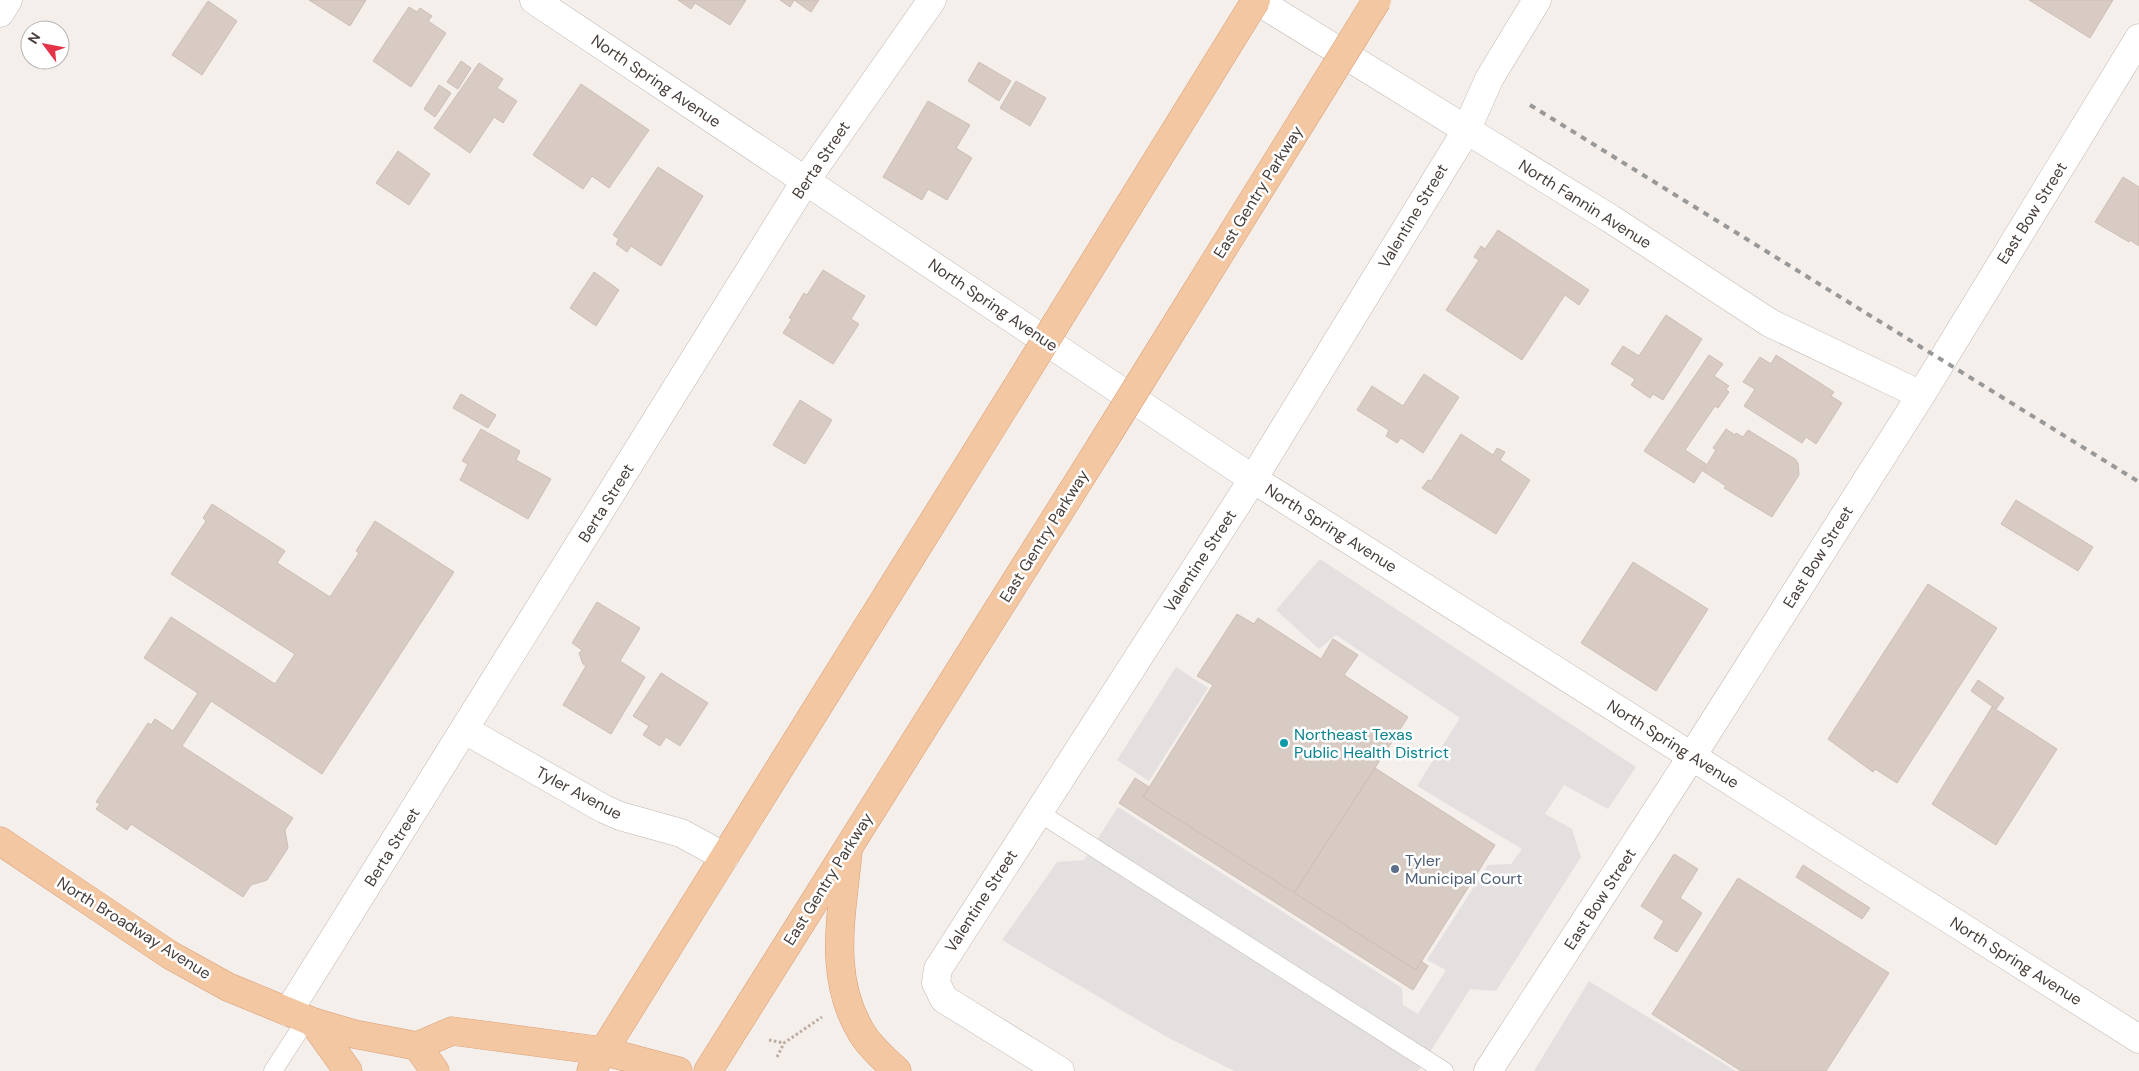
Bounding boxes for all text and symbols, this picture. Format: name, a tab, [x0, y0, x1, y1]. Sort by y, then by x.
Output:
north arrow	[20, 20, 70, 70]
text: N	[24, 29, 44, 47]
street label: North Spring Avenue	[587, 30, 725, 132]
street label: Berta Street	[787, 117, 855, 203]
street label: East Gentry Parkway	[1209, 122, 1307, 262]
street label: North Fannin Avenue	[1515, 155, 1655, 253]
street label: East Bow Street	[1992, 158, 2072, 268]
street label: Valentine Street	[1374, 160, 1452, 272]
street label: North Spring Avenue	[924, 254, 1062, 356]
street label: Berta Street	[573, 460, 639, 546]
street label: East Gentry Parkway	[995, 466, 1093, 606]
street label: North Spring Avenue	[1261, 479, 1401, 577]
street label: East Bow Street	[1778, 502, 1858, 612]
street label: Valentine Street	[1159, 506, 1241, 616]
street label: North Spring Avenue	[1603, 695, 1743, 793]
place label: Northeast Texas Public Health District	[1294, 724, 1449, 763]
marker: Northeast Texas Public Health District	[1278, 737, 1290, 749]
street label: Tyler Avenue	[532, 762, 626, 824]
street label: Berta Street	[359, 804, 425, 890]
street label: East Gentry Parkway	[779, 809, 877, 949]
street label: East Bow Street	[1559, 844, 1641, 954]
street label: Valentine Street	[940, 846, 1022, 956]
place label: Tyler Municipal Court	[1405, 850, 1523, 889]
marker: Tyler Municipal Court	[1389, 863, 1401, 875]
street label: North Broadway Avenue	[53, 872, 215, 984]
street label: North Spring Avenue	[1946, 912, 2086, 1010]

